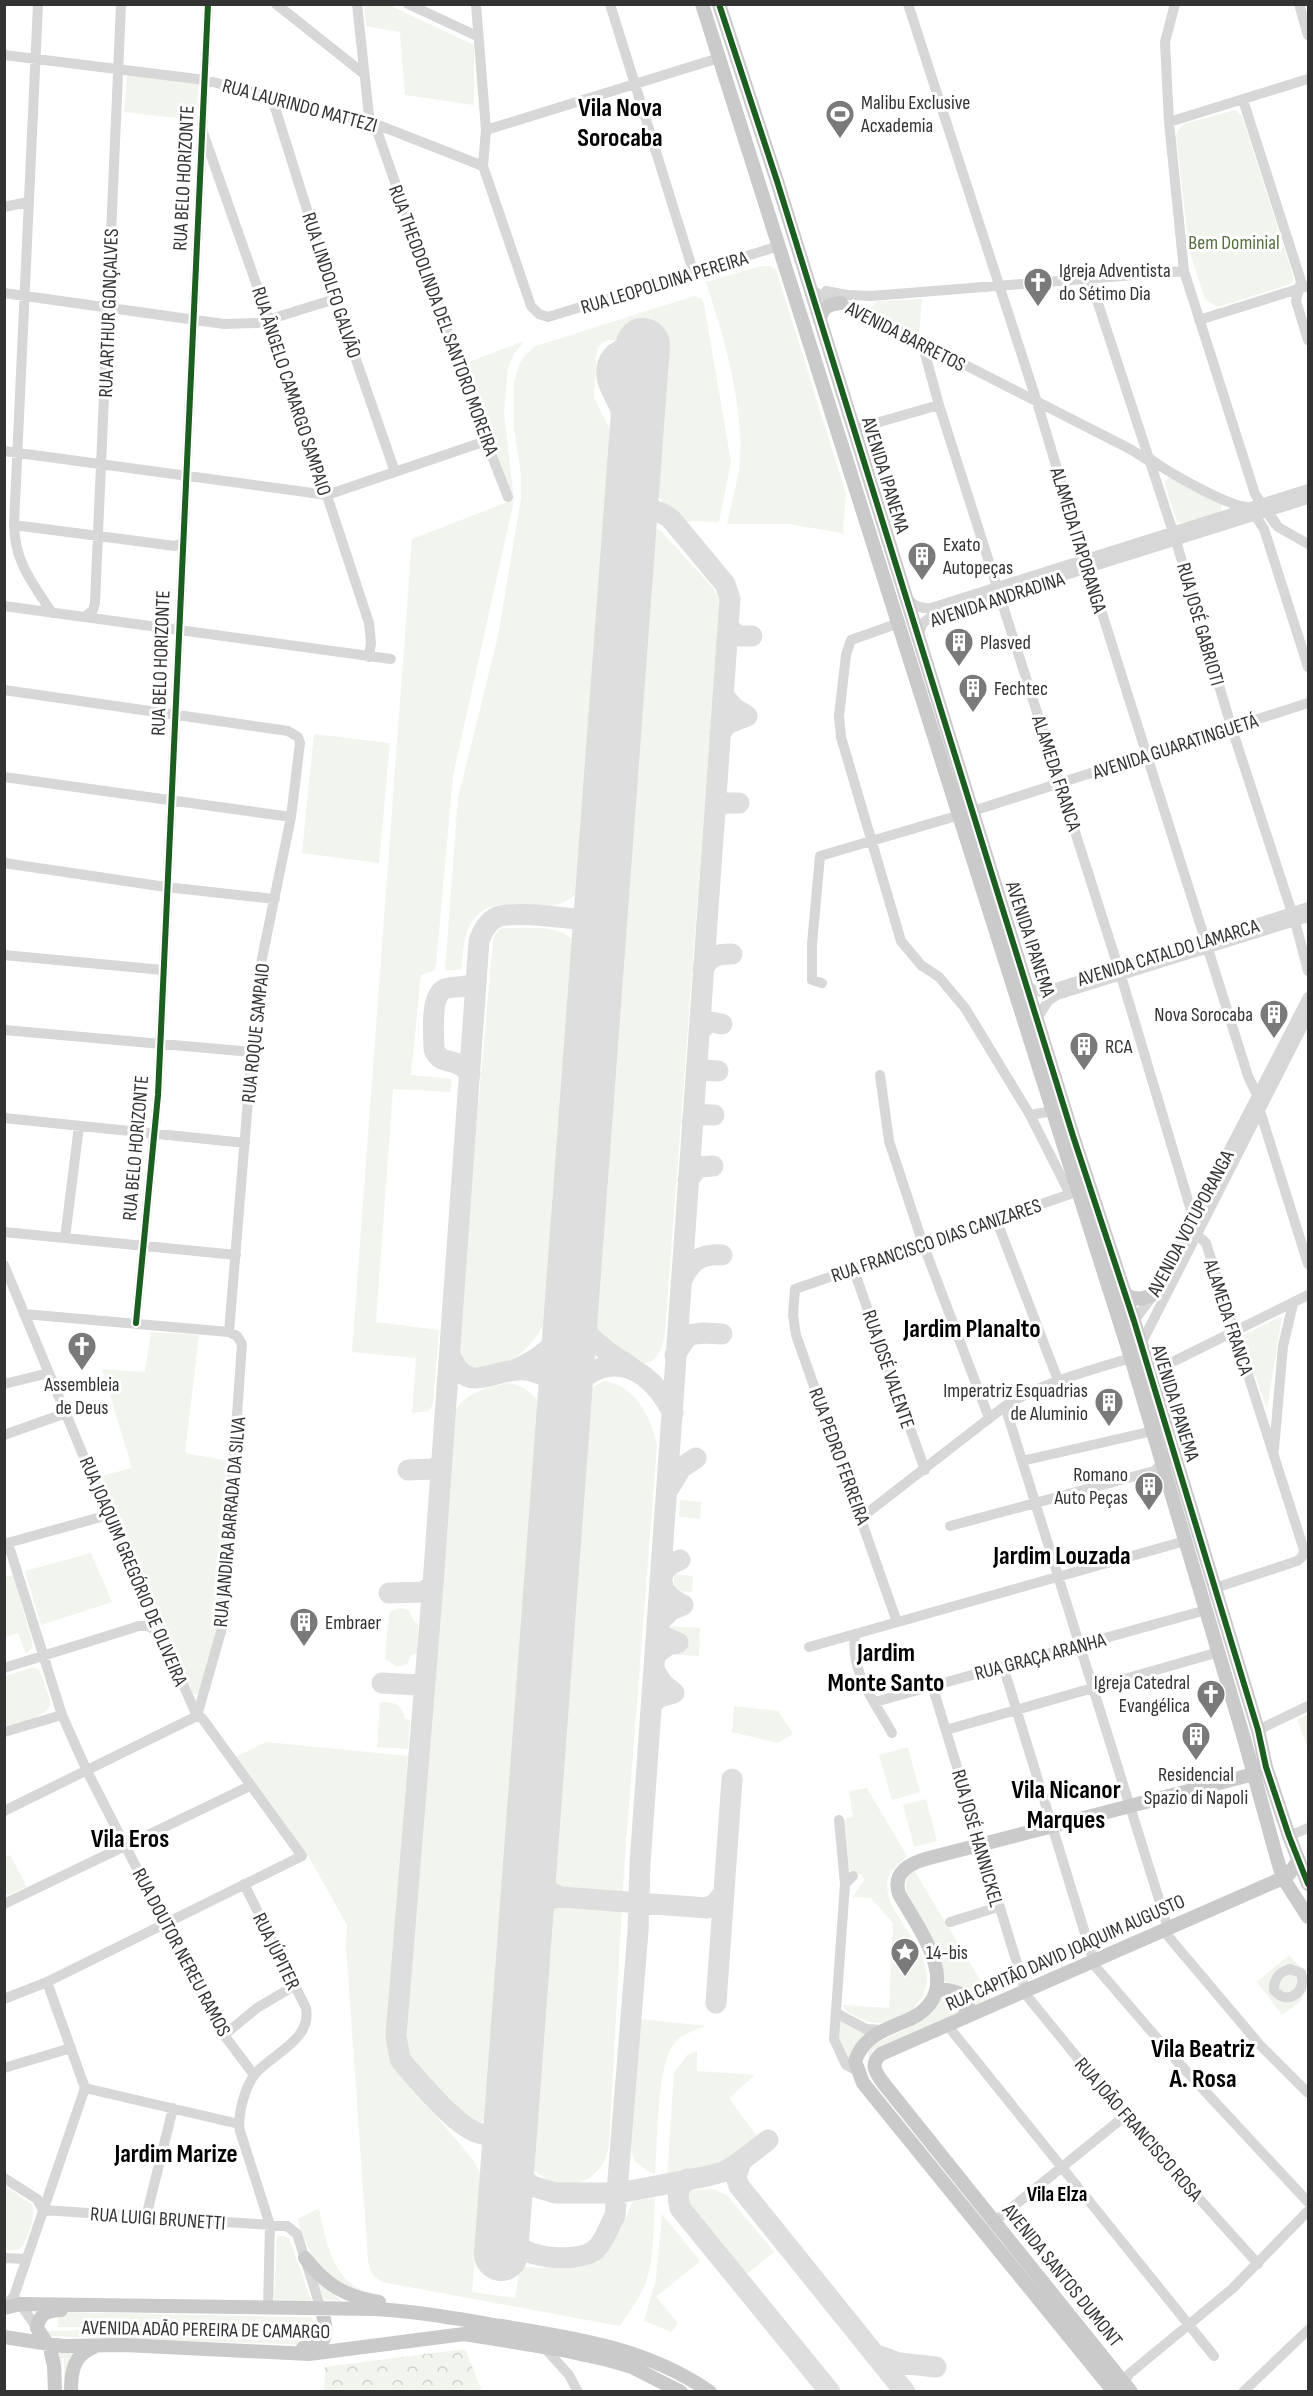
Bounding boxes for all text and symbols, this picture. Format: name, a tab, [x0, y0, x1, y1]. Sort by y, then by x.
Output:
street label: RUA LAURINDO MATTEZI	[220, 74, 380, 138]
place label: Malibu Exclusive Acxademia	[860, 91, 970, 138]
district label: Vila Nova Sorocaba	[577, 93, 663, 154]
sports icon: Malibu Exclusive Acxademia	[824, 98, 856, 140]
street label: RUA BELO HORIZONTE	[168, 105, 200, 251]
street label: RUA THEODOLINDA DEL SANTORO MOREIRA	[383, 182, 503, 459]
street label: RUA LINDOLFO GALVÃO	[296, 209, 366, 361]
street label: RUA ARTHUR GONÇALVES	[94, 228, 124, 398]
park label: Bem Dominial	[1188, 231, 1280, 255]
street label: RUA LEOPOLDINA PEREIRA	[578, 246, 751, 320]
place label: Igreja Adventista do Sétimo Dia	[1059, 259, 1171, 306]
church icon: Igreja Adventista do Sétimo Dia	[1022, 266, 1054, 308]
street label: RUA ÂNGELO CAMARGO SAMPAIO	[246, 284, 336, 499]
street label: AVENIDA BARRETOS	[841, 296, 969, 377]
street label: AVENIDA IPANEMA	[856, 413, 914, 537]
street label: ALAMEDA ITAPORANGA	[1044, 464, 1112, 616]
place label: Exato Autopeças	[942, 533, 1013, 580]
building icon: Exato Autopeças	[906, 540, 938, 582]
street label: RUA JOSÉ GABRIOTI	[1171, 560, 1229, 689]
street label: AVENIDA ANDRADINA	[926, 567, 1068, 633]
street label: RUA BELO HORIZONTE	[146, 590, 176, 736]
building icon: Plasved	[943, 626, 975, 668]
place label: Plasved	[980, 631, 1031, 655]
building icon: Fechtec	[957, 672, 989, 714]
place label: Fechtec	[994, 677, 1048, 701]
street label: AVENIDA GUARATINGUETÁ	[1089, 709, 1261, 785]
street label: ALAMEDA FRANCA	[1026, 712, 1086, 835]
street label: AVENIDA IPANEMA	[1000, 877, 1060, 1001]
street label: AVENIDA CATALDO LAMARCA	[1074, 914, 1262, 992]
street label: RUA ROQUE SAMPAIO	[237, 962, 275, 1104]
building icon: Nova Sorocaba	[1258, 998, 1290, 1040]
place label: Nova Sorocaba	[1154, 1003, 1253, 1027]
building icon: RCA	[1068, 1030, 1100, 1072]
place label: RCA	[1105, 1035, 1133, 1059]
street label: RUA BELO HORIZONTE	[118, 1075, 154, 1222]
street label: AVENIDA VOTUPORANGA	[1142, 1146, 1240, 1301]
street label: RUA FRANCISCO DIAS CANIZARES	[828, 1194, 1045, 1288]
street label: ALAMEDA FRANCA	[1198, 1256, 1258, 1379]
street label: RUA JOSÉ VALENTE	[857, 1307, 920, 1432]
district label: Jardim Planalto	[902, 1314, 1041, 1345]
church icon: Assembleia de Deus	[66, 1330, 98, 1372]
street label: AVENIDA IPANEMA	[1146, 1341, 1204, 1465]
place label: Assembleia de Deus	[43, 1373, 120, 1420]
place label: Imperatriz Esquadrias de Aluminio	[943, 1379, 1088, 1426]
street label: RUA PEDRO FERREIRA	[803, 1385, 875, 1528]
building icon: Imperatriz Esquadrias de Aluminio	[1093, 1386, 1125, 1428]
street label: RUA JANDIRA BARRADA DA SILVA	[209, 1415, 251, 1628]
street label: RUA JOAQUIM GREGÓRIO DE OLIVEIRA	[74, 1453, 192, 1690]
place label: Romano Auto Peças	[1054, 1463, 1128, 1510]
building icon: Romano Auto Peças	[1133, 1470, 1165, 1512]
district label: Jardim Louzada	[992, 1541, 1131, 1572]
building icon: Embraer	[288, 1606, 320, 1648]
place label: Embraer	[325, 1611, 382, 1635]
street label: RUA GRAÇA ARANHA	[972, 1628, 1109, 1686]
district label: Jardim Monte Santo	[828, 1638, 944, 1699]
place label: Igreja Catedral Evangélica	[1094, 1671, 1190, 1718]
church icon: Igreja Catedral Evangélica	[1195, 1678, 1227, 1720]
building icon: Residencial Spazio di Napoli	[1180, 1720, 1212, 1762]
place label: Residencial Spazio di Napoli	[1144, 1763, 1248, 1810]
street label: RUA JOSÉ HANNICKEL	[946, 1767, 1008, 1910]
district label: Vila Nicanor Marques	[1011, 1775, 1121, 1836]
district label: Vila Eros	[91, 1824, 169, 1855]
street label: RUA DOUTOR NEREU RAMOS	[127, 1864, 236, 2041]
street label: RUA CAPITÃO DAVID JOAQUIM AUGUSTO	[942, 1889, 1189, 2017]
street label: RUA JÚPITER	[247, 1909, 305, 1994]
place icon: 14-bis	[889, 1936, 921, 1978]
place label: 14-bis	[926, 1941, 968, 1965]
district label: Vila Beatriz A. Rosa	[1151, 2034, 1255, 2095]
street label: RUA JOÃO FRANCISCO ROSA	[1069, 2053, 1207, 2207]
district label: Jardim Marize	[113, 2139, 238, 2170]
district label: Vila Elza	[1027, 2182, 1087, 2207]
street label: AVENIDA SANTOS DUMONT	[997, 2198, 1127, 2352]
street label: RUA LUIGI BRUNETTI	[89, 2202, 226, 2236]
street label: AVENIDA ADÃO PEREIRA DE CAMARGO	[81, 2316, 330, 2344]

